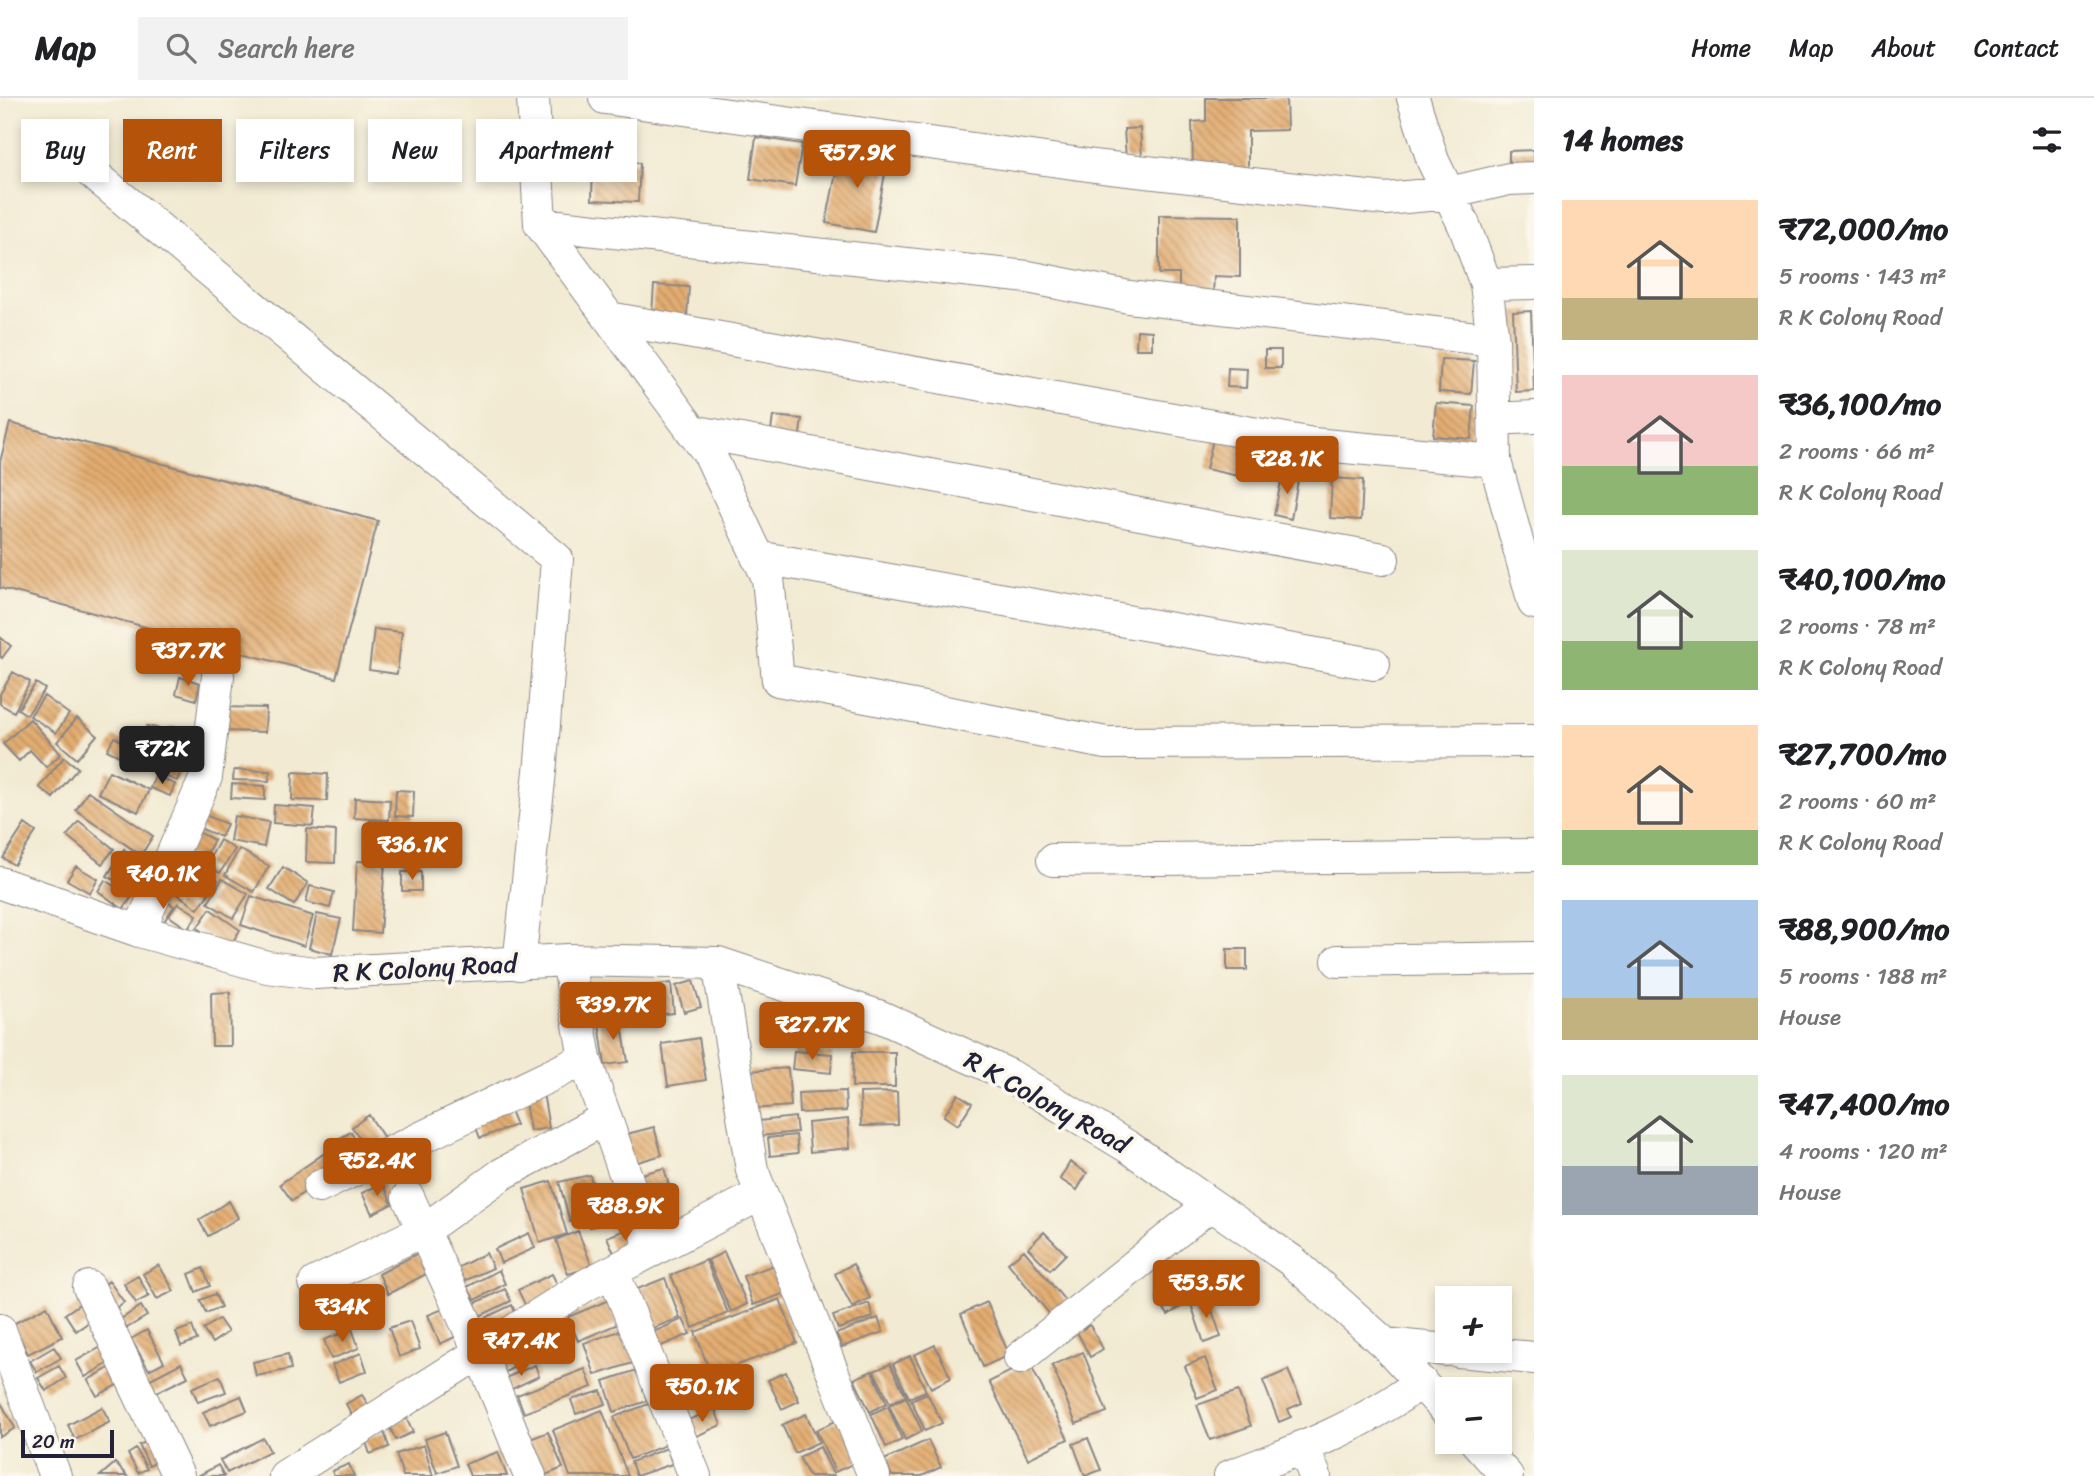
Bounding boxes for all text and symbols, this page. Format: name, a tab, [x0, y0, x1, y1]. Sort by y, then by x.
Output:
search box	[138, 17, 628, 80]
text: Map	[35, 19, 96, 77]
text: Search here	[218, 25, 355, 71]
text: Home	[1691, 27, 1751, 69]
text: Map	[1789, 27, 1833, 69]
text: About	[1871, 27, 1936, 69]
text: Contact	[1974, 27, 2059, 69]
icon: search	[162, 29, 200, 67]
text: 14 homes	[1562, 113, 1683, 167]
chip: Buy	[21, 119, 109, 182]
chip: Rent	[123, 119, 222, 182]
chip: Filters	[236, 119, 354, 182]
chip: New	[368, 119, 462, 182]
chip: Apartment	[476, 119, 637, 182]
icon: filters	[2028, 121, 2066, 159]
pin: ₹57.9K	[800, 130, 914, 190]
text: ₹57.9K	[819, 132, 895, 173]
text: ₹72,000/mo	[1779, 202, 1948, 256]
icon: home	[1618, 228, 1702, 312]
text: 5 rooms · 143 m²	[1779, 256, 1947, 297]
text: R K Colony Road	[1779, 297, 1942, 338]
text: ₹36,100/mo	[1779, 377, 1941, 431]
icon: home	[1618, 403, 1702, 487]
text: 2 rooms · 66 m²	[1779, 431, 1935, 472]
pin: ₹28.1K	[1230, 436, 1344, 496]
text: ₹28.1K	[1252, 438, 1322, 479]
text: R K Colony Road	[1779, 472, 1942, 513]
text: ₹40,100/mo	[1779, 552, 1946, 606]
icon: home	[1618, 578, 1702, 662]
text: 2 rooms · 78 m²	[1779, 606, 1936, 647]
pin: ₹37.7K	[131, 628, 245, 688]
text: ₹37.7K	[152, 630, 224, 671]
text: R K Colony Road	[1779, 647, 1942, 688]
pin: ₹72K	[121, 726, 203, 786]
text: ₹27,700/mo	[1779, 727, 1947, 781]
text: ₹72K	[135, 728, 189, 769]
icon: home	[1618, 753, 1702, 837]
text: 2 rooms · 60 m²	[1779, 781, 1937, 822]
pin: ₹36.1K	[355, 822, 469, 882]
text: R K Colony Road	[1779, 822, 1942, 863]
text: ₹36.1K	[377, 824, 447, 865]
pin: ₹40.1K	[106, 852, 220, 911]
text: ₹40.1K	[127, 853, 199, 894]
text: ₹88,900/mo	[1779, 902, 1950, 956]
icon: home	[1618, 928, 1702, 1012]
street label: R K Colony Road	[332, 940, 520, 996]
text: 5 rooms · 188 m²	[1779, 956, 1947, 997]
pin: ₹39.7K	[556, 982, 670, 1042]
text: ₹39.7K	[576, 984, 650, 1025]
text: House	[1779, 997, 1841, 1038]
pin: ₹27.7K	[755, 1002, 869, 1062]
text: ₹27.7K	[775, 1004, 849, 1045]
street label: R K Colony Road	[955, 1037, 1141, 1168]
text: ₹47,400/mo	[1779, 1077, 1950, 1131]
icon: home	[1618, 1103, 1702, 1187]
text: 4 rooms · 120 m²	[1779, 1131, 1948, 1172]
pin: ₹52.4K	[320, 1138, 434, 1198]
text: ₹52.4K	[339, 1140, 415, 1181]
text: House	[1779, 1172, 1841, 1213]
pin: ₹88.9K	[568, 1184, 682, 1243]
text: ₹88.9K	[587, 1185, 663, 1226]
pin: ₹53.5K	[1149, 1260, 1263, 1320]
text: ₹53.5K	[1169, 1262, 1243, 1303]
pin: ₹34K	[301, 1284, 383, 1344]
text: ₹34K	[315, 1286, 369, 1327]
map controls	[1435, 1286, 1512, 1454]
button: +	[1435, 1286, 1512, 1363]
pin: ₹47.4K	[464, 1318, 578, 1378]
text: ₹47.4K	[483, 1320, 559, 1361]
pin: ₹50.1K	[645, 1364, 759, 1424]
text: ₹50.1K	[666, 1366, 738, 1407]
button: −	[1435, 1377, 1512, 1454]
text: 20 m	[32, 1425, 75, 1458]
scale bar	[21, 1427, 114, 1459]

